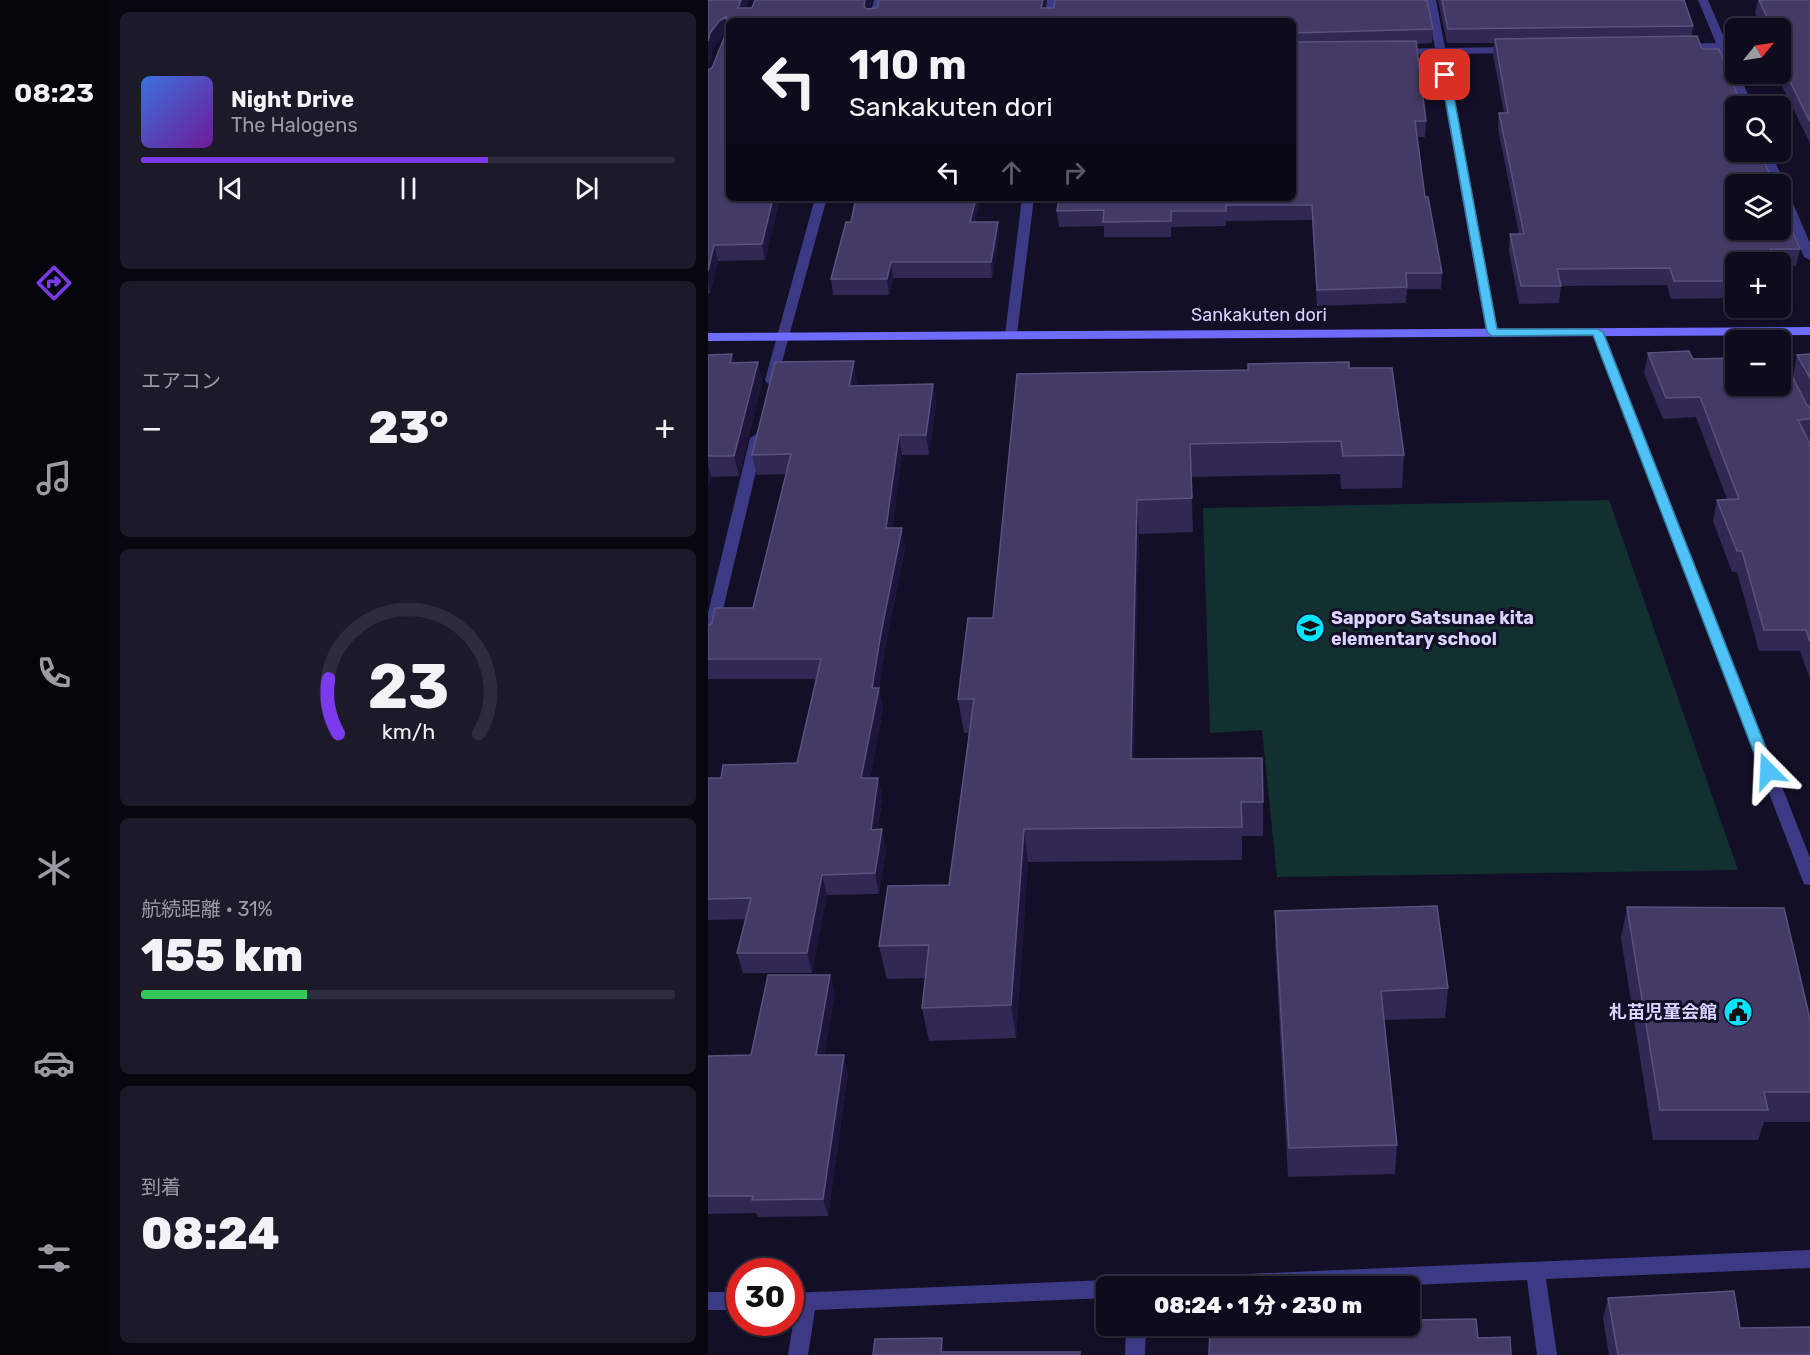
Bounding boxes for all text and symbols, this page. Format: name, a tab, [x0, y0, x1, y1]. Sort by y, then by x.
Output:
north arrow	[1725, 18, 1791, 84]
map controls	[1725, 18, 1791, 396]
text: 110 m	[849, 40, 967, 90]
icon: left	[750, 42, 828, 120]
pin	[1419, 49, 1470, 100]
icon: arrive	[1428, 58, 1461, 91]
text: 08:23	[14, 77, 94, 109]
text: Night Drive	[231, 86, 354, 113]
text: Sankakuten dori	[849, 91, 1053, 123]
button: search	[1725, 96, 1791, 162]
text: The Halogens	[231, 113, 358, 137]
icon: left	[932, 156, 965, 189]
icon: ahead	[995, 156, 1028, 189]
icon: right	[1058, 156, 1091, 189]
icon: previous	[214, 172, 247, 205]
icon: pause	[392, 172, 425, 205]
icon: next	[570, 172, 603, 205]
button: layers	[1725, 174, 1791, 240]
button: +	[1725, 252, 1791, 318]
icon: directions	[33, 262, 75, 304]
street label: Sankakuten dori	[1191, 304, 1327, 326]
button: −	[1725, 330, 1791, 396]
text: エアコン	[141, 369, 221, 393]
text: 23°	[368, 401, 449, 454]
text: −	[141, 408, 162, 447]
text: +	[654, 408, 675, 447]
icon: music	[33, 457, 75, 499]
place label: Sapporo Satsunae kita elementary school	[1331, 607, 1534, 650]
school or university icon: Sapporo Satsunae kita elementary school	[1294, 612, 1326, 644]
text: 23	[367, 651, 449, 725]
icon: phone	[33, 652, 75, 694]
text: km/h	[381, 720, 435, 745]
position arrow	[1736, 739, 1800, 803]
icon: climate	[33, 847, 75, 889]
text: 航続距離 · 31%	[141, 897, 273, 921]
text: 155 km	[141, 929, 303, 982]
public building icon: 札苗児童会館	[1722, 996, 1754, 1028]
place label: 札苗児童会館	[1609, 1001, 1717, 1023]
icon: car	[33, 1042, 75, 1084]
text: 到着	[141, 1175, 181, 1199]
text: 08:24	[141, 1207, 280, 1260]
icon: filters	[33, 1237, 75, 1279]
speed limit sign: 30	[726, 1258, 804, 1336]
text: 08:24 · 1 分 · 230 m	[1154, 1292, 1362, 1319]

